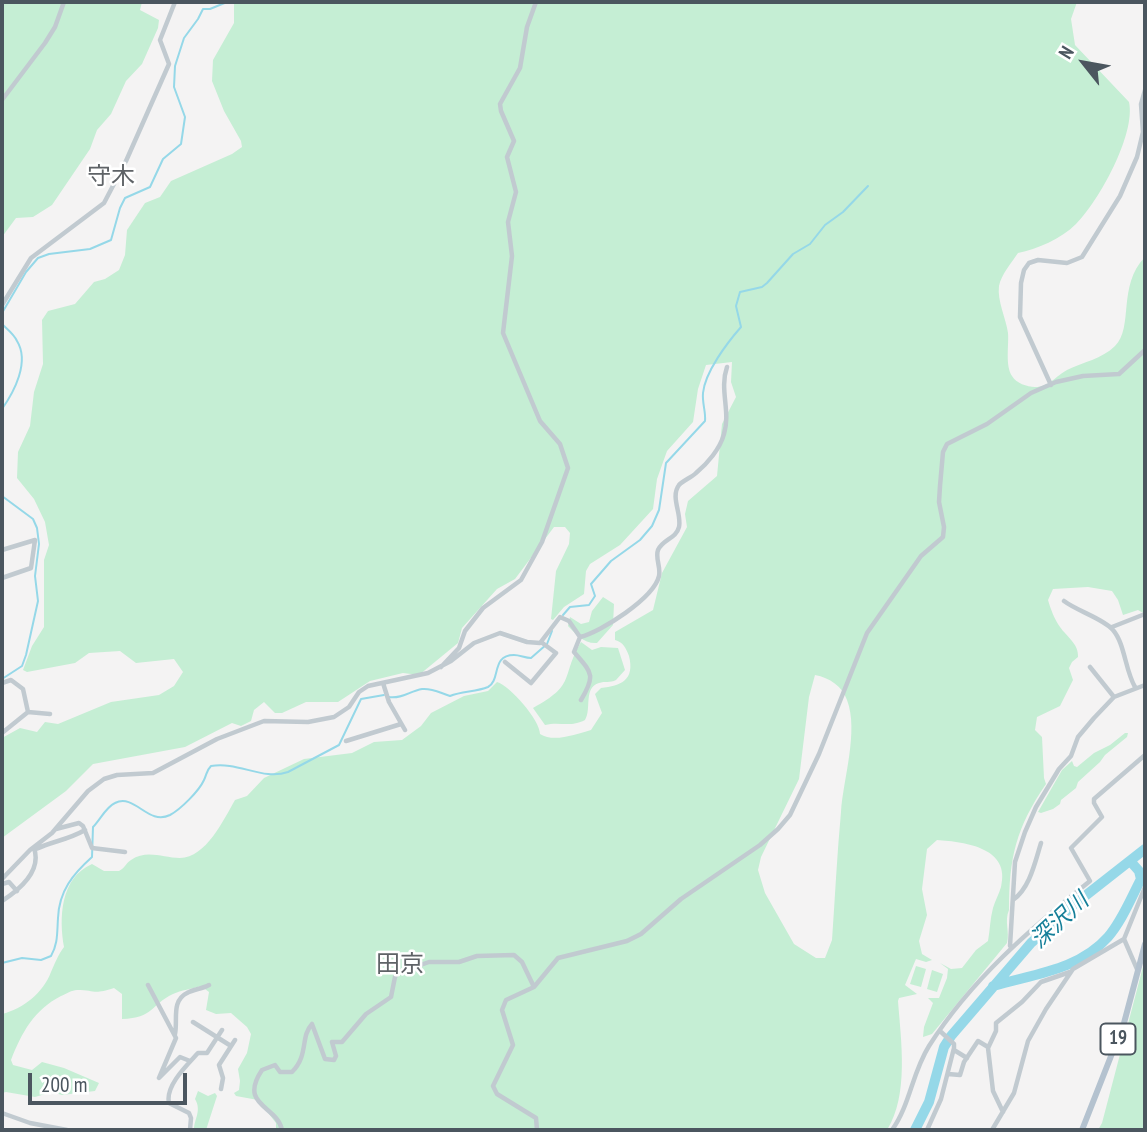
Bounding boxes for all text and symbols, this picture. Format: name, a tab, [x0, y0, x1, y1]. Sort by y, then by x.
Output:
north arrow	[1049, 28, 1119, 98]
text: N	[1053, 42, 1079, 63]
district label: 守木	[87, 163, 135, 191]
water label: 深沢川	[1025, 887, 1095, 955]
district label: 田京	[376, 951, 424, 979]
road number: 19	[1100, 1023, 1136, 1054]
scale bar	[32, 1058, 191, 1102]
text: 200 m	[41, 1071, 87, 1098]

